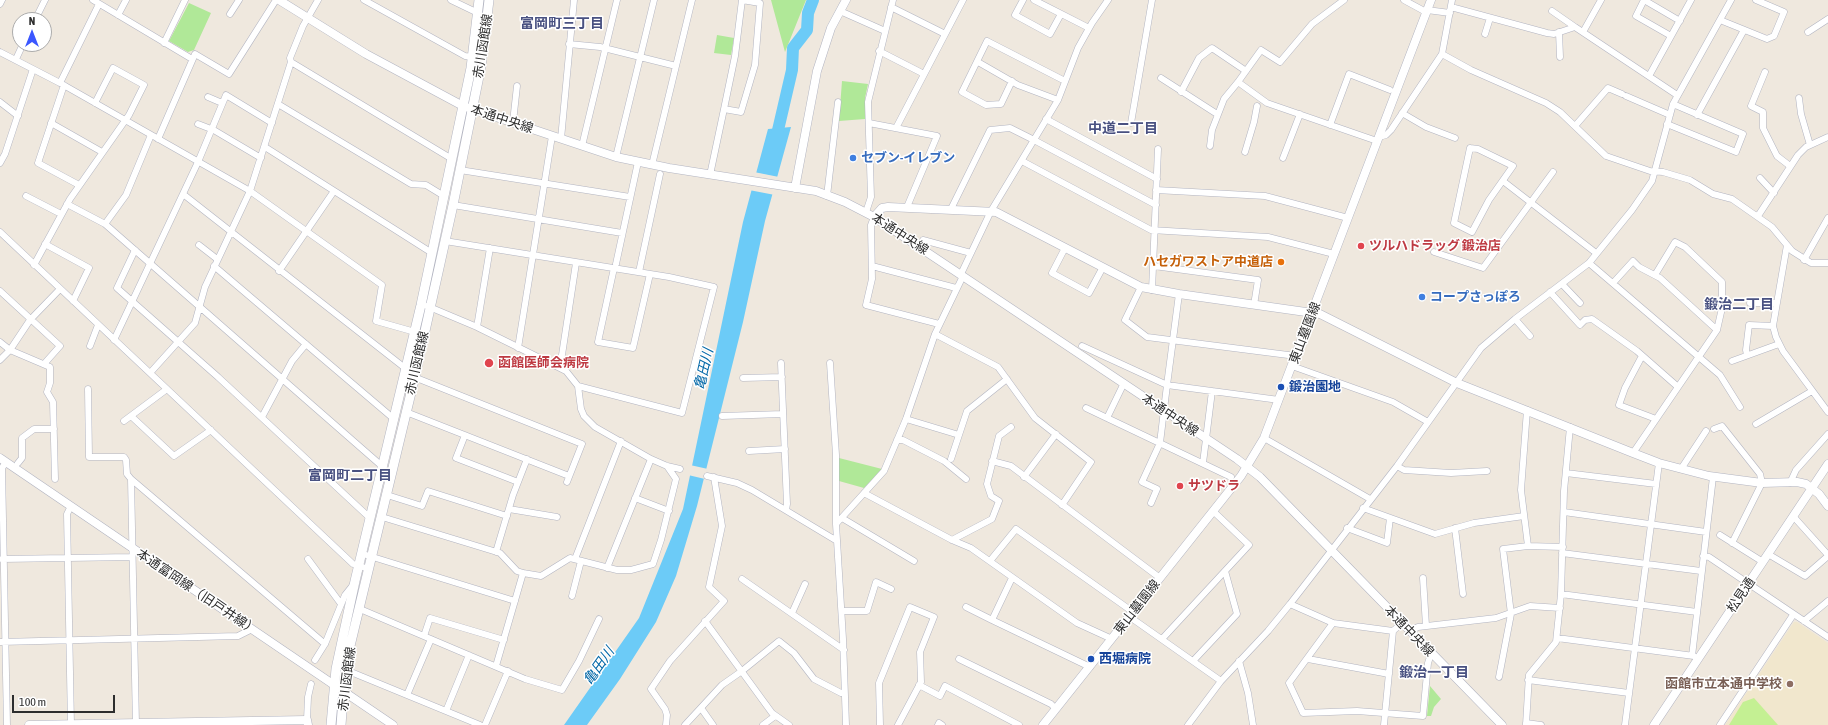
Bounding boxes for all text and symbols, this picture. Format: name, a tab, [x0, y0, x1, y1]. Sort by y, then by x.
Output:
north arrow	[12, 12, 52, 52]
street label: 赤川函館線	[470, 13, 496, 79]
text: N	[29, 15, 35, 27]
district label: 富岡町三丁目	[520, 16, 604, 32]
street label: 本通中央線	[469, 102, 535, 136]
district label: 中道二丁目	[1088, 121, 1158, 137]
place label: セブン-イレブン	[861, 150, 955, 166]
marker: セブン-イレブン	[848, 153, 858, 163]
street label: 本通中央線	[868, 210, 932, 258]
place label: ツルハドラッグ 鍛治店	[1369, 238, 1501, 254]
marker: ツルハドラッグ 鍛治店	[1356, 241, 1366, 251]
place label: ハセガワストア中道店	[1143, 254, 1273, 270]
marker: ハセガワストア中道店	[1276, 257, 1286, 267]
place label: コープさっぽろ	[1430, 289, 1521, 305]
marker: コープさっぽろ	[1417, 292, 1427, 302]
district label: 鍛治二丁目	[1704, 297, 1774, 313]
street label: 東山墓園線	[1286, 300, 1324, 366]
street label: 赤川函館線	[402, 330, 432, 396]
water label: 亀田川	[691, 347, 717, 391]
place label: 函館医師会病院	[498, 355, 589, 371]
marker: 函館医師会病院	[483, 357, 495, 369]
place label: 鍛治園地	[1289, 379, 1341, 395]
marker: 鍛治園地	[1276, 382, 1286, 392]
street label: 本通中央線	[1139, 390, 1201, 440]
district label: 富岡町二丁目	[308, 468, 392, 484]
place label: サツドラ	[1188, 478, 1240, 494]
marker: サツドラ	[1175, 481, 1185, 491]
street label: 本通富岡線（旧戸井線）	[133, 546, 261, 638]
street label: 松見通	[1724, 574, 1758, 616]
street label: 東山墓園線	[1111, 577, 1163, 637]
street label: 本通中央線	[1381, 602, 1437, 660]
water label: 亀田川	[580, 644, 618, 688]
street label: 赤川函館線	[335, 646, 359, 712]
place label: 西堀病院	[1099, 651, 1151, 667]
marker: 西堀病院	[1086, 654, 1096, 664]
district label: 鍛治一丁目	[1399, 665, 1469, 681]
place label: 函館市立本通中学校	[1665, 676, 1782, 692]
marker: 函館市立本通中学校	[1785, 679, 1795, 689]
scale bar	[14, 687, 117, 713]
text: 100 m	[19, 695, 46, 709]

